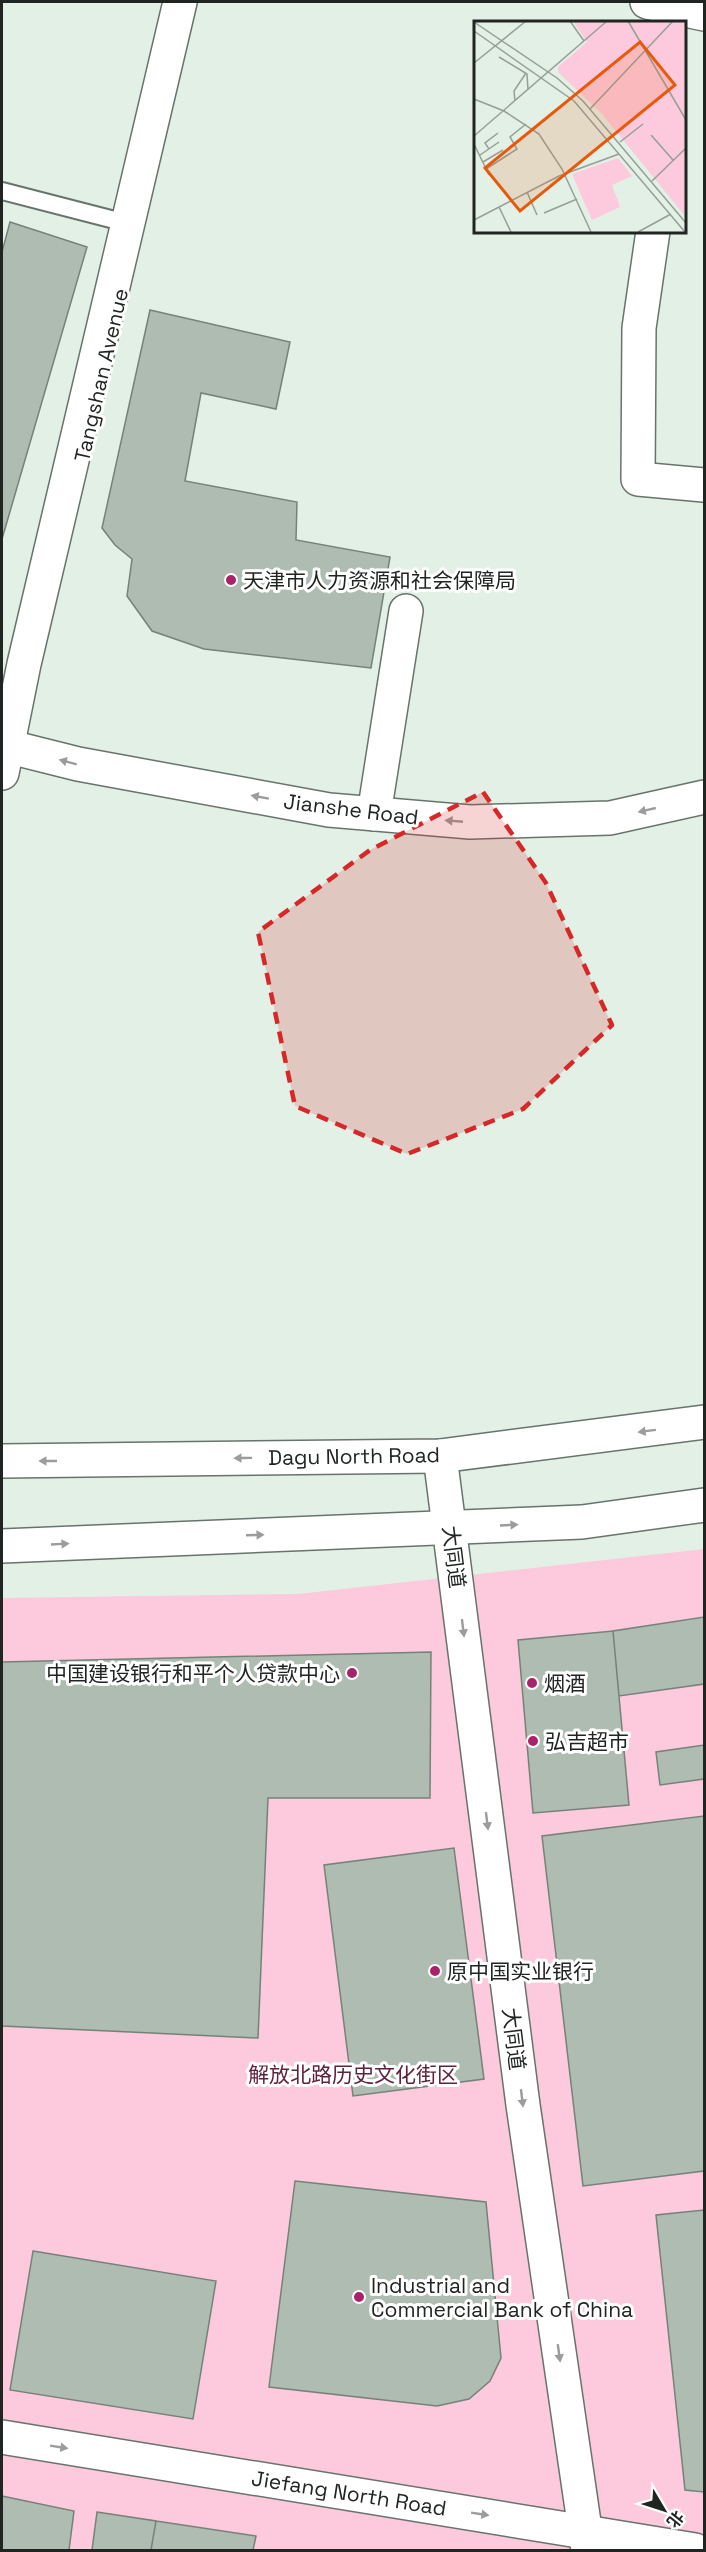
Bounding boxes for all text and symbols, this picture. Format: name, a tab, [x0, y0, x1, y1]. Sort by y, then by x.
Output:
inset map	[474, 21, 685, 232]
street label: Tangshan Avenue	[68, 286, 134, 464]
place label: 天津市人力资源和社会保障局	[243, 567, 516, 594]
marker: 天津市人力资源和社会保障局	[224, 573, 238, 587]
one-way arrow	[59, 757, 77, 766]
street label: Jianshe Road	[282, 787, 420, 831]
one-way arrow	[250, 793, 269, 802]
one-way arrow	[638, 805, 657, 815]
one-way arrow	[444, 816, 463, 826]
one-way arrow	[637, 1427, 656, 1436]
street label: Dagu North Road	[268, 1441, 440, 1471]
one-way arrow	[234, 1454, 253, 1463]
one-way arrow	[39, 1456, 58, 1466]
one-way arrow	[499, 1521, 518, 1530]
street label: 大同道	[437, 1524, 471, 1590]
one-way arrow	[245, 1530, 264, 1539]
one-way arrow	[50, 1540, 69, 1549]
one-way arrow	[458, 1618, 468, 1637]
place label: 中国建设银行和平个人贷款中心	[46, 1660, 340, 1687]
marker: 中国建设银行和平个人贷款中心	[345, 1666, 359, 1680]
place label: 烟酒	[544, 1670, 586, 1697]
marker: 烟酒	[525, 1676, 539, 1690]
place label: 弘吉超市	[545, 1728, 629, 1755]
marker: 弘吉超市	[526, 1734, 540, 1748]
one-way arrow	[482, 1812, 492, 1831]
place label: 原中国实业银行	[447, 1958, 594, 1985]
marker: 原中国实业银行	[428, 1964, 442, 1978]
street label: 大同道	[497, 2006, 531, 2072]
park label: 解放北路历史文化街区	[248, 2061, 458, 2088]
one-way arrow	[517, 2089, 527, 2108]
place label: Industrial and Commercial Bank of China	[371, 2272, 633, 2323]
marker: Industrial and Commercial Bank of China	[352, 2290, 366, 2304]
one-way arrow	[555, 2344, 564, 2363]
one-way arrow	[50, 2442, 69, 2451]
street label: Jiefang North Road	[250, 2464, 448, 2522]
north arrow	[634, 2480, 694, 2540]
text: 北	[662, 2506, 688, 2532]
one-way arrow	[470, 2510, 489, 2519]

